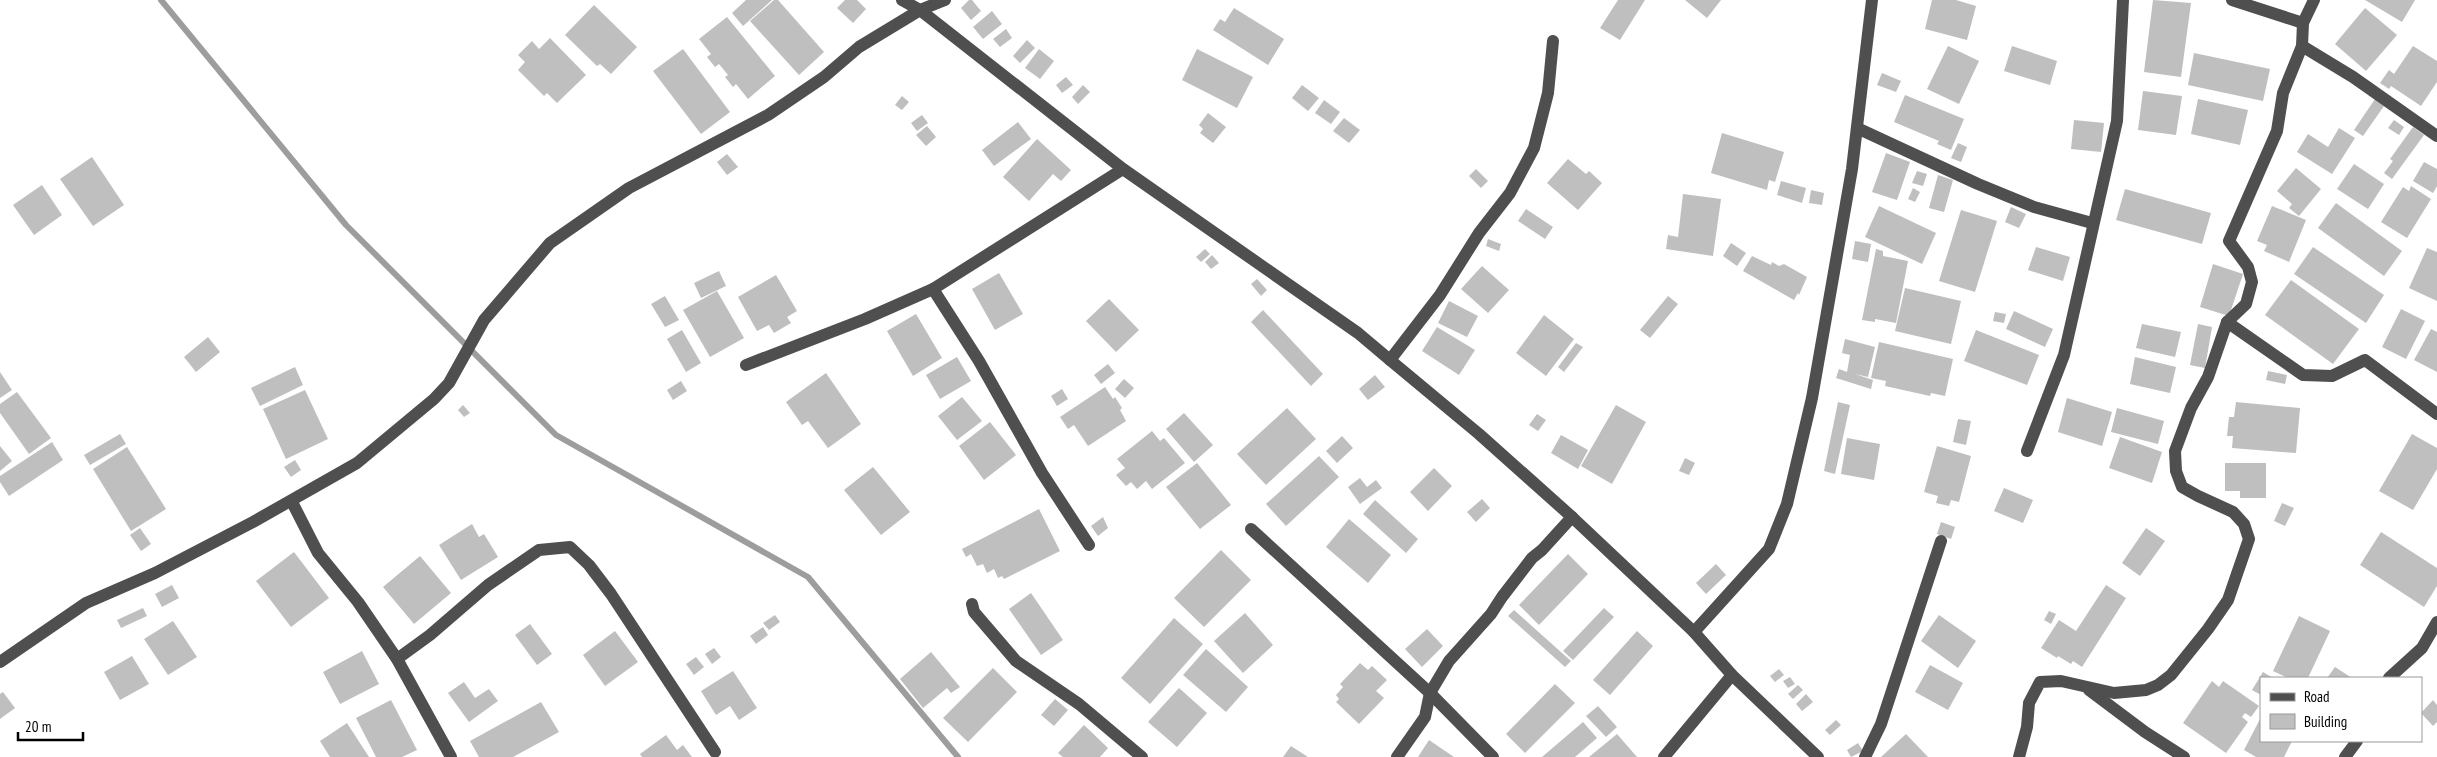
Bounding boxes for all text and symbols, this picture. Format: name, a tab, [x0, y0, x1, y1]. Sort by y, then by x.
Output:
legend	[2260, 677, 2422, 742]
text: Road	[2304, 687, 2330, 706]
scale bar	[18, 710, 82, 742]
text: Building	[2304, 712, 2347, 731]
text: 20 m	[25, 717, 51, 736]

